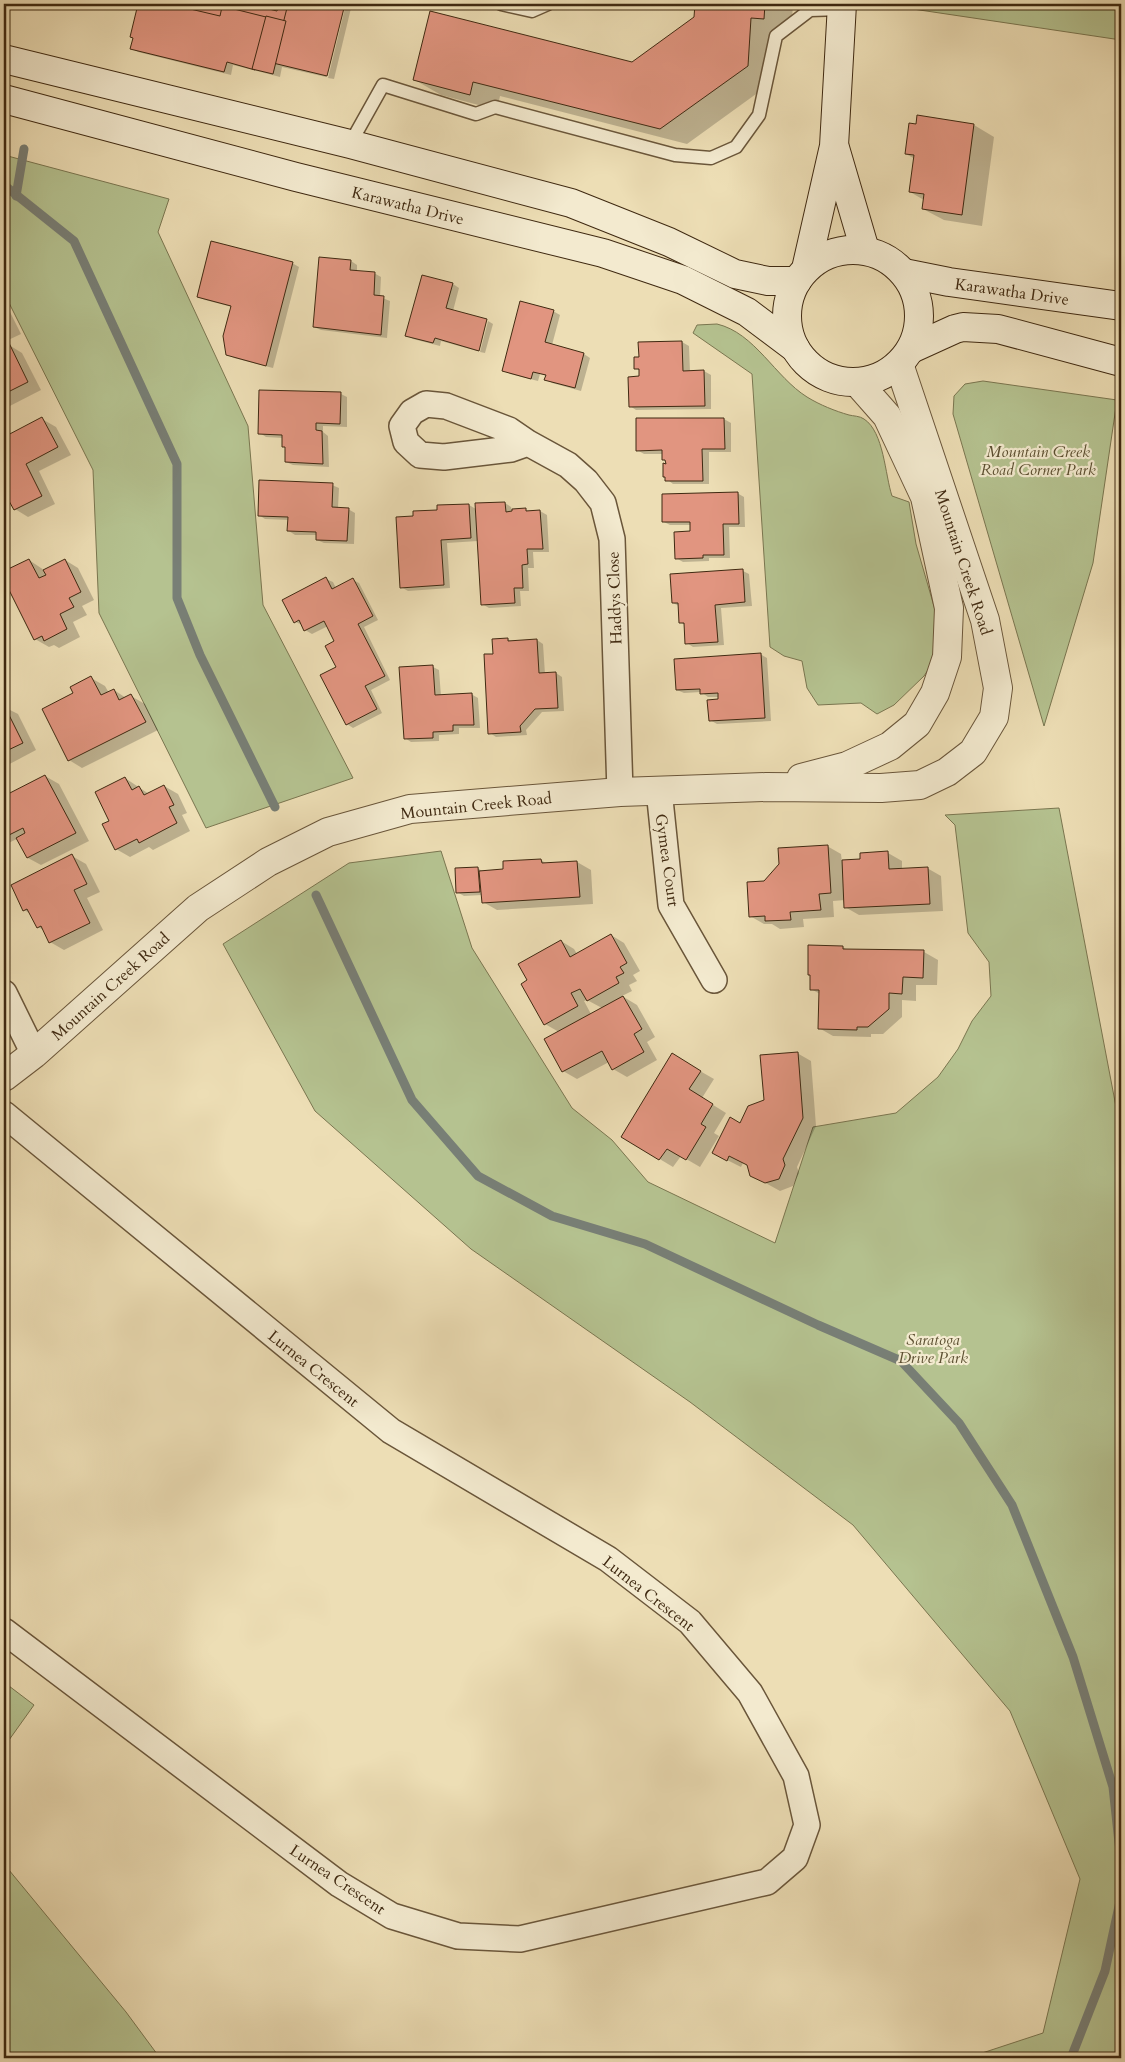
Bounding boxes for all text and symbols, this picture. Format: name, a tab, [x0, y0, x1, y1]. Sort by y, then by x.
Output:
street label: Karawatha Drive	[349, 181, 466, 231]
street label: Karawatha Drive	[953, 273, 1070, 311]
park label: Mountain Creek Road Corner Park	[980, 441, 1096, 481]
street label: Mountain Creek Road	[929, 487, 997, 638]
street label: Haddys Close	[602, 551, 628, 645]
street label: Mountain Creek Road	[399, 787, 553, 825]
street label: Gymea Court	[650, 812, 684, 908]
street label: Mountain Creek Road	[47, 927, 175, 1046]
street label: Lurnea Crescent	[263, 1325, 364, 1412]
park label: Saratoga Drive Park	[898, 1329, 968, 1369]
street label: Lurnea Crescent	[598, 1551, 699, 1637]
street label: Lurnea Crescent	[285, 1840, 390, 1920]

